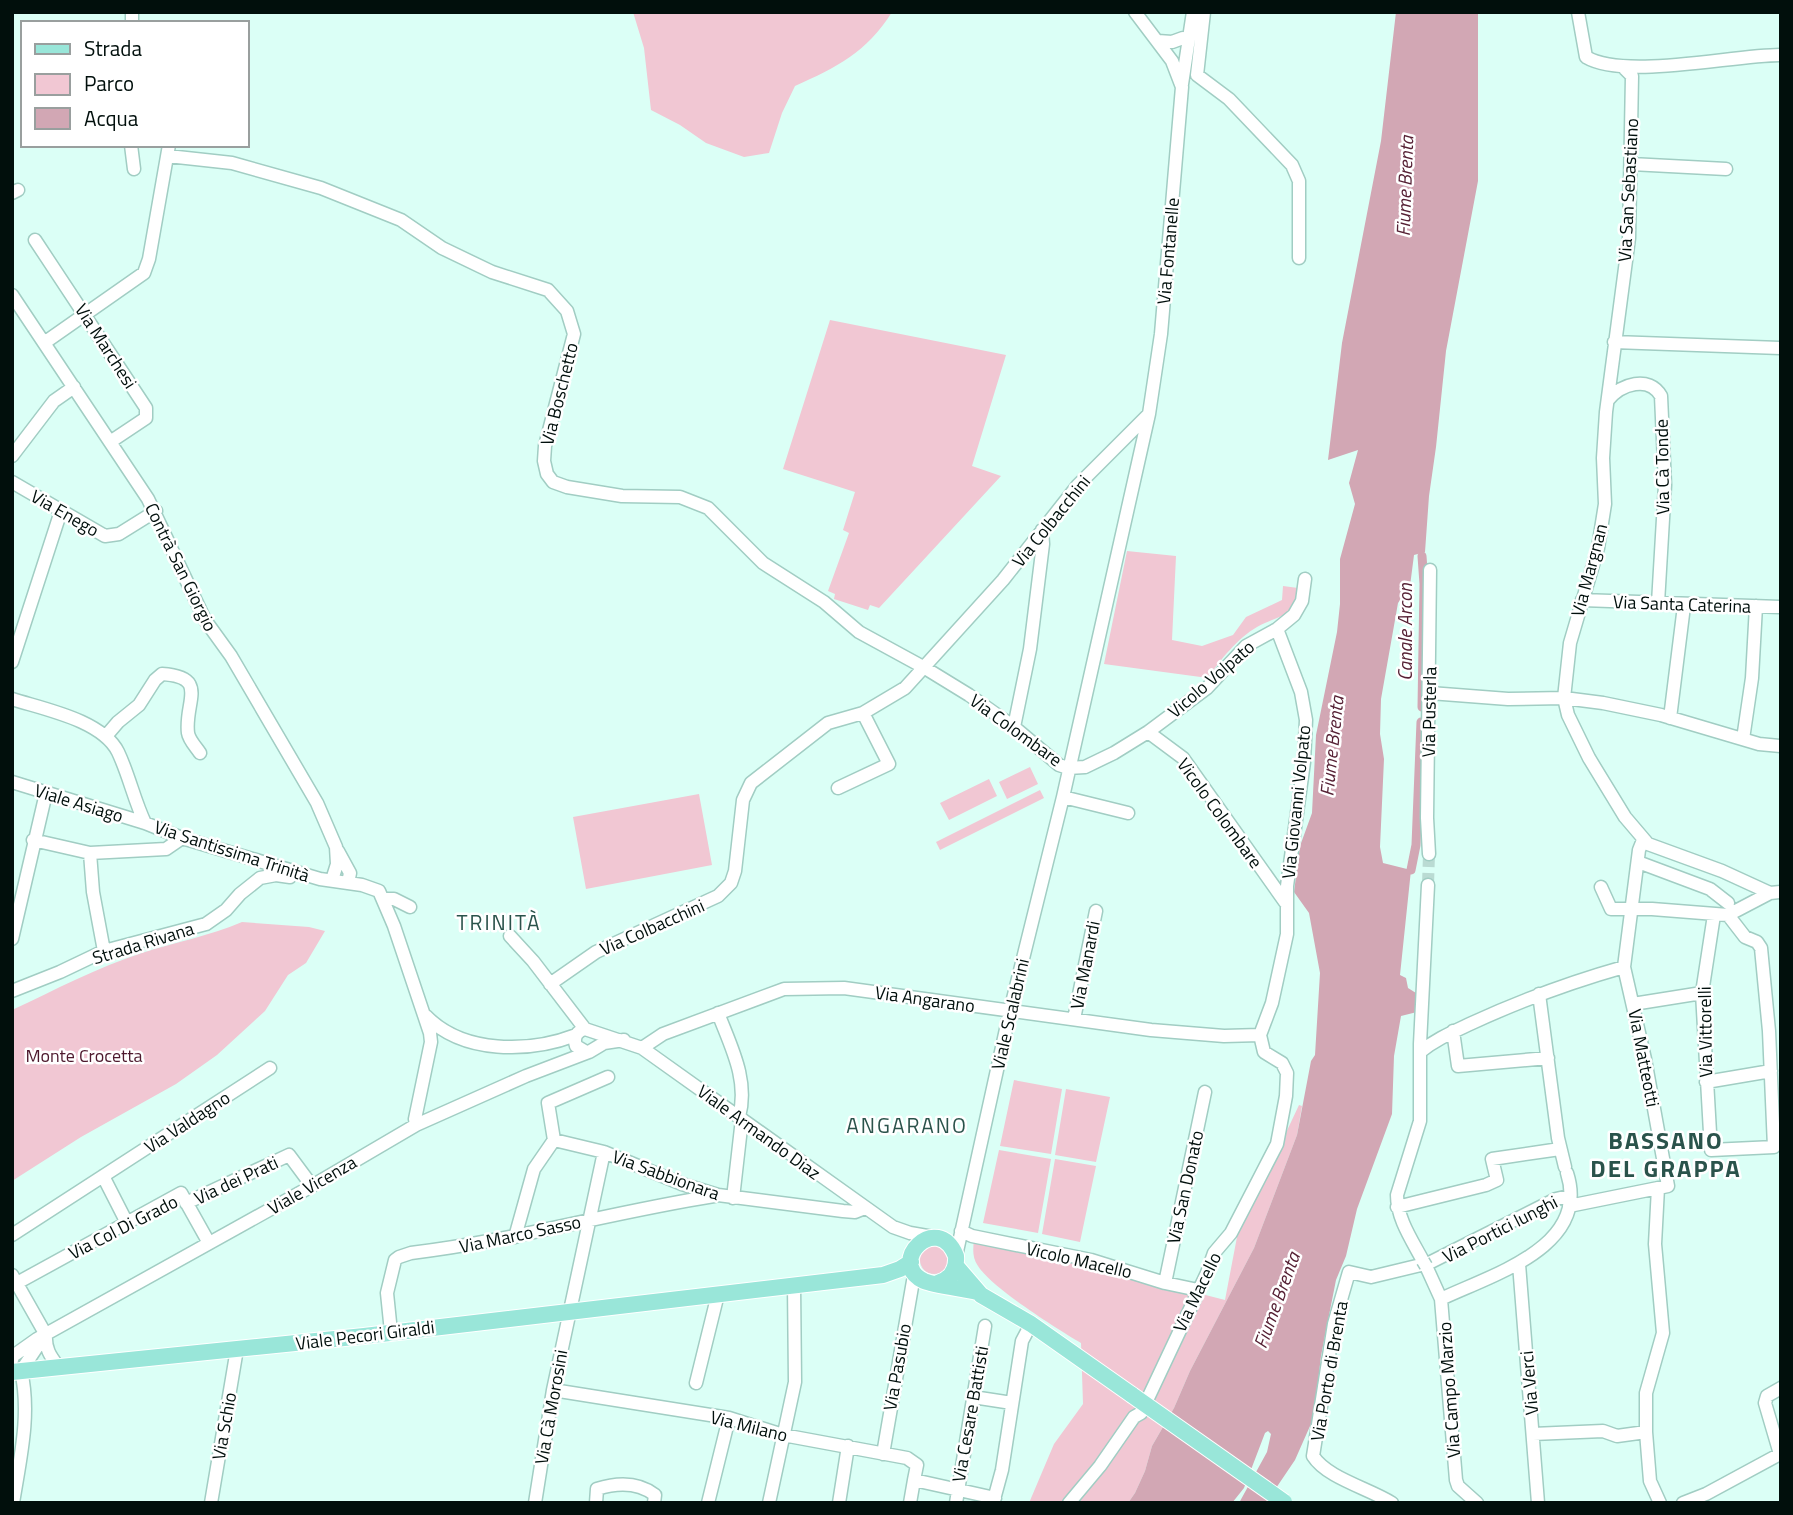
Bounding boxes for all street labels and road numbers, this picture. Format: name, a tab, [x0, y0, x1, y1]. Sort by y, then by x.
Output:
street label: Via San Sebastiano	[1611, 117, 1645, 263]
street label: Via Fontanelle	[1150, 196, 1186, 306]
street label: Via Marchesi	[68, 298, 144, 394]
street label: Via Boschetto	[533, 340, 585, 448]
street label: Via Cà Tonde	[1648, 419, 1676, 515]
street label: Via Colbacchini	[1005, 469, 1097, 573]
street label: Via Enego	[26, 483, 104, 543]
street label: Contrà San Giorgio	[138, 498, 224, 636]
street label: Via Margnan	[1564, 521, 1614, 619]
street label: Via Santa Caterina	[1612, 588, 1752, 620]
street label: Vicolo Volpato	[1162, 634, 1260, 724]
street label: Via Pusterla	[1415, 666, 1443, 758]
street label: Via Colombare	[964, 687, 1068, 773]
street label: Via Giovanni Volpato	[1275, 724, 1317, 880]
street label: Vicolo Colombare	[1171, 752, 1269, 874]
street label: Viale Asiago	[31, 777, 127, 829]
street label: Via Santissima Trinità	[151, 813, 313, 889]
street label: Via Colbacchini	[595, 892, 709, 962]
street label: Strada Rivana	[89, 915, 197, 971]
street label: Via Manardi	[1063, 918, 1107, 1012]
street label: Viale Scalabrini	[984, 956, 1036, 1072]
street label: Via Angarano	[873, 979, 977, 1019]
street label: Via Vittorelli	[1691, 986, 1719, 1078]
street label: Via Matteotti	[1621, 1007, 1667, 1109]
street label: Viale Armando Diaz	[692, 1078, 826, 1186]
street label: Via Valdagno	[139, 1084, 235, 1160]
street label: Via San Donato	[1160, 1128, 1210, 1246]
street label: Via Sabbionara	[609, 1143, 723, 1207]
street label: Via dei Prati	[189, 1149, 283, 1211]
street label: Viale Vicenza	[262, 1149, 362, 1221]
street label: Via Col Di Grado	[64, 1188, 182, 1266]
street label: Via Portici lunghi	[1438, 1188, 1562, 1270]
street label: Via Marco Sasso	[457, 1208, 583, 1260]
street label: Vicolo Macello	[1023, 1235, 1135, 1285]
street label: Via Macello	[1166, 1247, 1228, 1337]
street label: Via Porto di Brenta	[1303, 1299, 1355, 1443]
street label: Viale Pecori Giraldi	[294, 1313, 436, 1357]
street label: Via Pasubio	[876, 1321, 918, 1413]
street label: Via Campo Marzio	[1431, 1321, 1467, 1459]
street label: Via Cesare Battisti	[945, 1344, 995, 1484]
street label: Via Cà Morosini	[528, 1347, 574, 1467]
street label: Via Verci	[1513, 1350, 1545, 1416]
street label: Via Schio	[205, 1390, 243, 1462]
street label: Via Milano	[707, 1403, 791, 1449]

